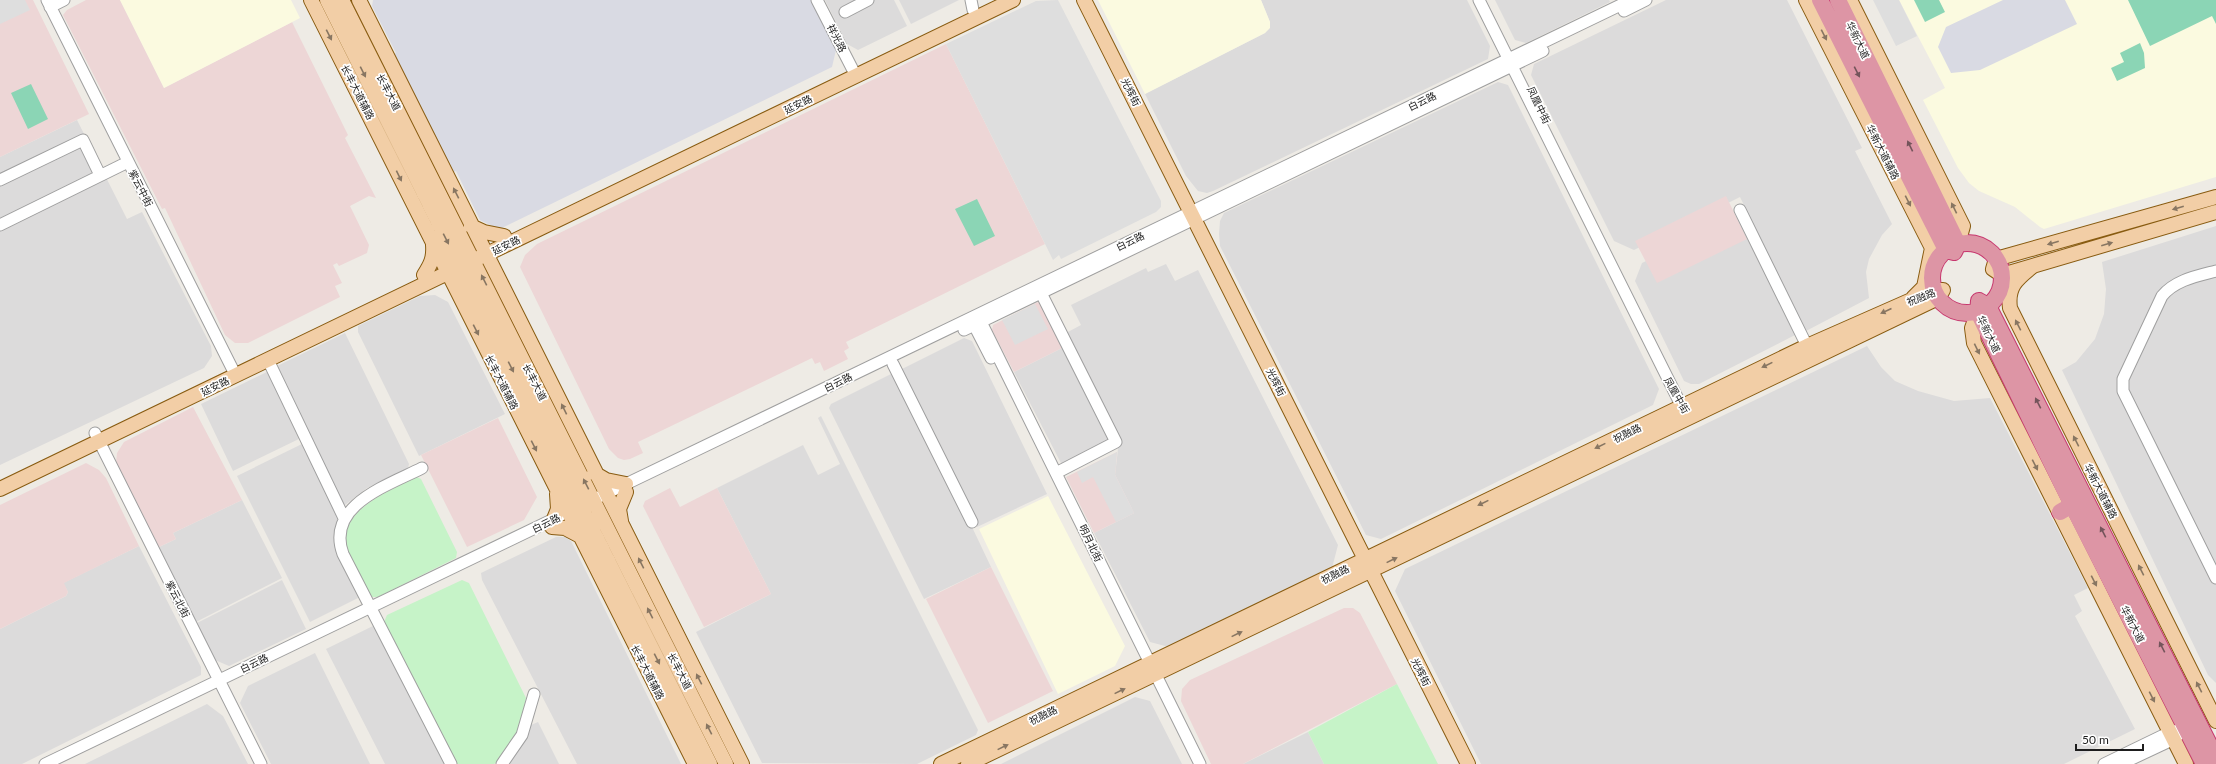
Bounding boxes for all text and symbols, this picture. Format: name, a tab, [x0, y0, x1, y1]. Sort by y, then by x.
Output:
street label: 华新大道	[1844, 19, 1872, 61]
street label: 祥光路	[825, 22, 849, 54]
one-way arrow	[326, 29, 332, 41]
one-way arrow	[1820, 29, 1827, 41]
street label: 长丰大道辅路	[339, 63, 377, 121]
one-way arrow	[360, 67, 366, 78]
one-way arrow	[1853, 67, 1860, 78]
street label: 长丰大道	[375, 71, 403, 113]
street label: 光辉街	[1119, 76, 1143, 108]
street label: 凤凰中街	[1525, 84, 1553, 126]
street label: 白云路	[1406, 89, 1438, 113]
street label: 延安路	[782, 92, 814, 116]
street label: 华新大道辅路	[1864, 123, 1902, 181]
one-way arrow	[1907, 140, 1913, 152]
street label: 紫云中街	[127, 167, 155, 209]
one-way arrow	[396, 170, 403, 182]
one-way arrow	[453, 187, 459, 198]
one-way arrow	[1904, 195, 1911, 206]
one-way arrow	[1951, 202, 1957, 213]
one-way arrow	[2172, 205, 2184, 211]
street label: 白云路	[1114, 229, 1146, 253]
one-way arrow	[443, 233, 449, 244]
street label: 延安路	[490, 233, 522, 257]
one-way arrow	[2047, 240, 2059, 246]
one-way arrow	[2101, 241, 2113, 247]
one-way arrow	[480, 275, 487, 286]
street label: 祝融路	[1905, 286, 1937, 308]
one-way arrow	[1879, 309, 1891, 315]
street label: 华新大道	[1975, 313, 2003, 355]
one-way arrow	[2015, 319, 2021, 331]
one-way arrow	[473, 324, 479, 336]
one-way arrow	[1974, 343, 1980, 355]
street label: 长丰大道辅路	[483, 353, 521, 411]
street label: 长丰大道	[521, 361, 549, 403]
one-way arrow	[508, 362, 514, 373]
one-way arrow	[1762, 362, 1773, 368]
street label: 光辉街	[1264, 366, 1288, 398]
street label: 白云路	[822, 370, 854, 394]
street label: 延安路	[199, 374, 231, 398]
street label: 凤凰中街	[1662, 375, 1692, 415]
one-way arrow	[2034, 397, 2041, 409]
one-way arrow	[561, 403, 567, 415]
street label: 祝融路	[1611, 421, 1643, 445]
one-way arrow	[2073, 436, 2079, 447]
one-way arrow	[531, 441, 538, 452]
one-way arrow	[1594, 443, 1605, 449]
one-way arrow	[2032, 459, 2039, 471]
street label: 华新大道辅路	[2082, 462, 2120, 520]
one-way arrow	[583, 478, 589, 490]
one-way arrow	[1477, 500, 1488, 506]
street label: 白云路	[530, 511, 562, 535]
street label: 明月北街	[1077, 522, 1105, 564]
one-way arrow	[2100, 526, 2106, 537]
one-way arrow	[638, 557, 644, 569]
one-way arrow	[1387, 557, 1398, 563]
street label: 祝融路	[1319, 562, 1351, 586]
one-way arrow	[2137, 564, 2144, 576]
one-way arrow	[2091, 575, 2097, 587]
street label: 紫云北街	[164, 578, 192, 620]
street label: 华新大道	[2119, 603, 2147, 645]
one-way arrow	[647, 607, 654, 619]
one-way arrow	[1231, 631, 1243, 638]
one-way arrow	[2158, 642, 2165, 653]
street label: 长丰大道辅路	[629, 643, 667, 701]
street label: 长丰大道	[666, 650, 694, 692]
street label: 白云路	[238, 651, 270, 675]
one-way arrow	[654, 653, 660, 665]
street label: 光辉街	[1409, 656, 1433, 688]
one-way arrow	[696, 673, 702, 685]
one-way arrow	[2195, 681, 2202, 692]
one-way arrow	[1114, 688, 1126, 694]
one-way arrow	[2149, 691, 2156, 703]
street label: 祝融路	[1027, 703, 1059, 727]
one-way arrow	[705, 723, 712, 735]
scale bar	[2076, 726, 2143, 752]
text: 50 m	[2082, 732, 2109, 747]
one-way arrow	[997, 744, 1009, 750]

